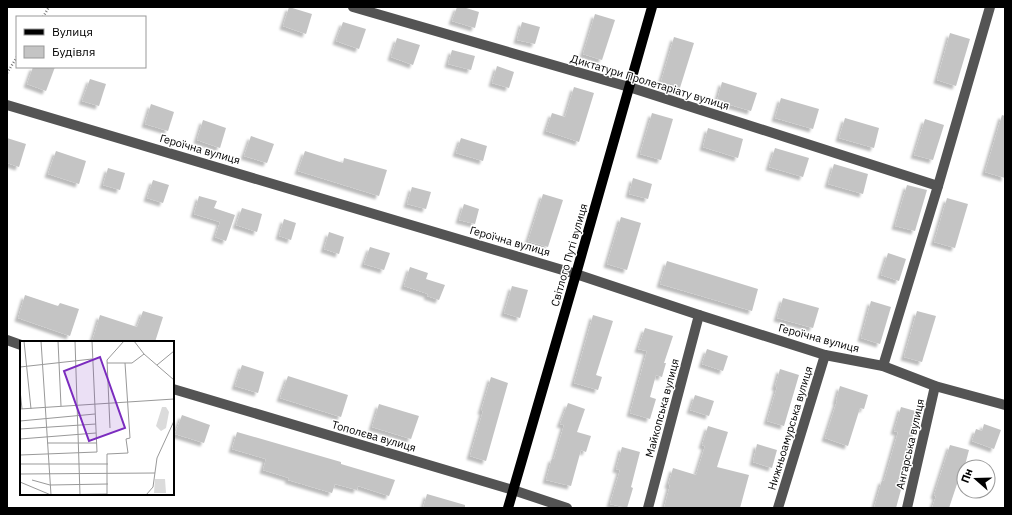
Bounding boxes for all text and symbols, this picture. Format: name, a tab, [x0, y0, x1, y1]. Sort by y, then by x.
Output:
legend	[16, 16, 146, 68]
text: Вулиця	[52, 24, 93, 39]
text: Будівля	[52, 44, 95, 59]
street label: Диктатури Пролетаріату вулиця	[569, 51, 731, 113]
street label: Героїчна вулиця	[158, 131, 242, 167]
street label: Світлого Путі вулиця	[548, 202, 590, 308]
street label: Героїчна вулиця	[468, 223, 552, 259]
street label: Героїчна вулиця	[777, 320, 861, 356]
inset map	[20, 341, 174, 495]
street label: Майкопська вулиця	[642, 357, 682, 459]
street label: Нижньоамурська вулиця	[764, 364, 816, 492]
street label: Ангарська вулиця	[893, 397, 927, 491]
street label: Тополєва вулиця	[330, 417, 418, 455]
north arrow	[956, 459, 996, 499]
text: Пн	[958, 466, 976, 485]

